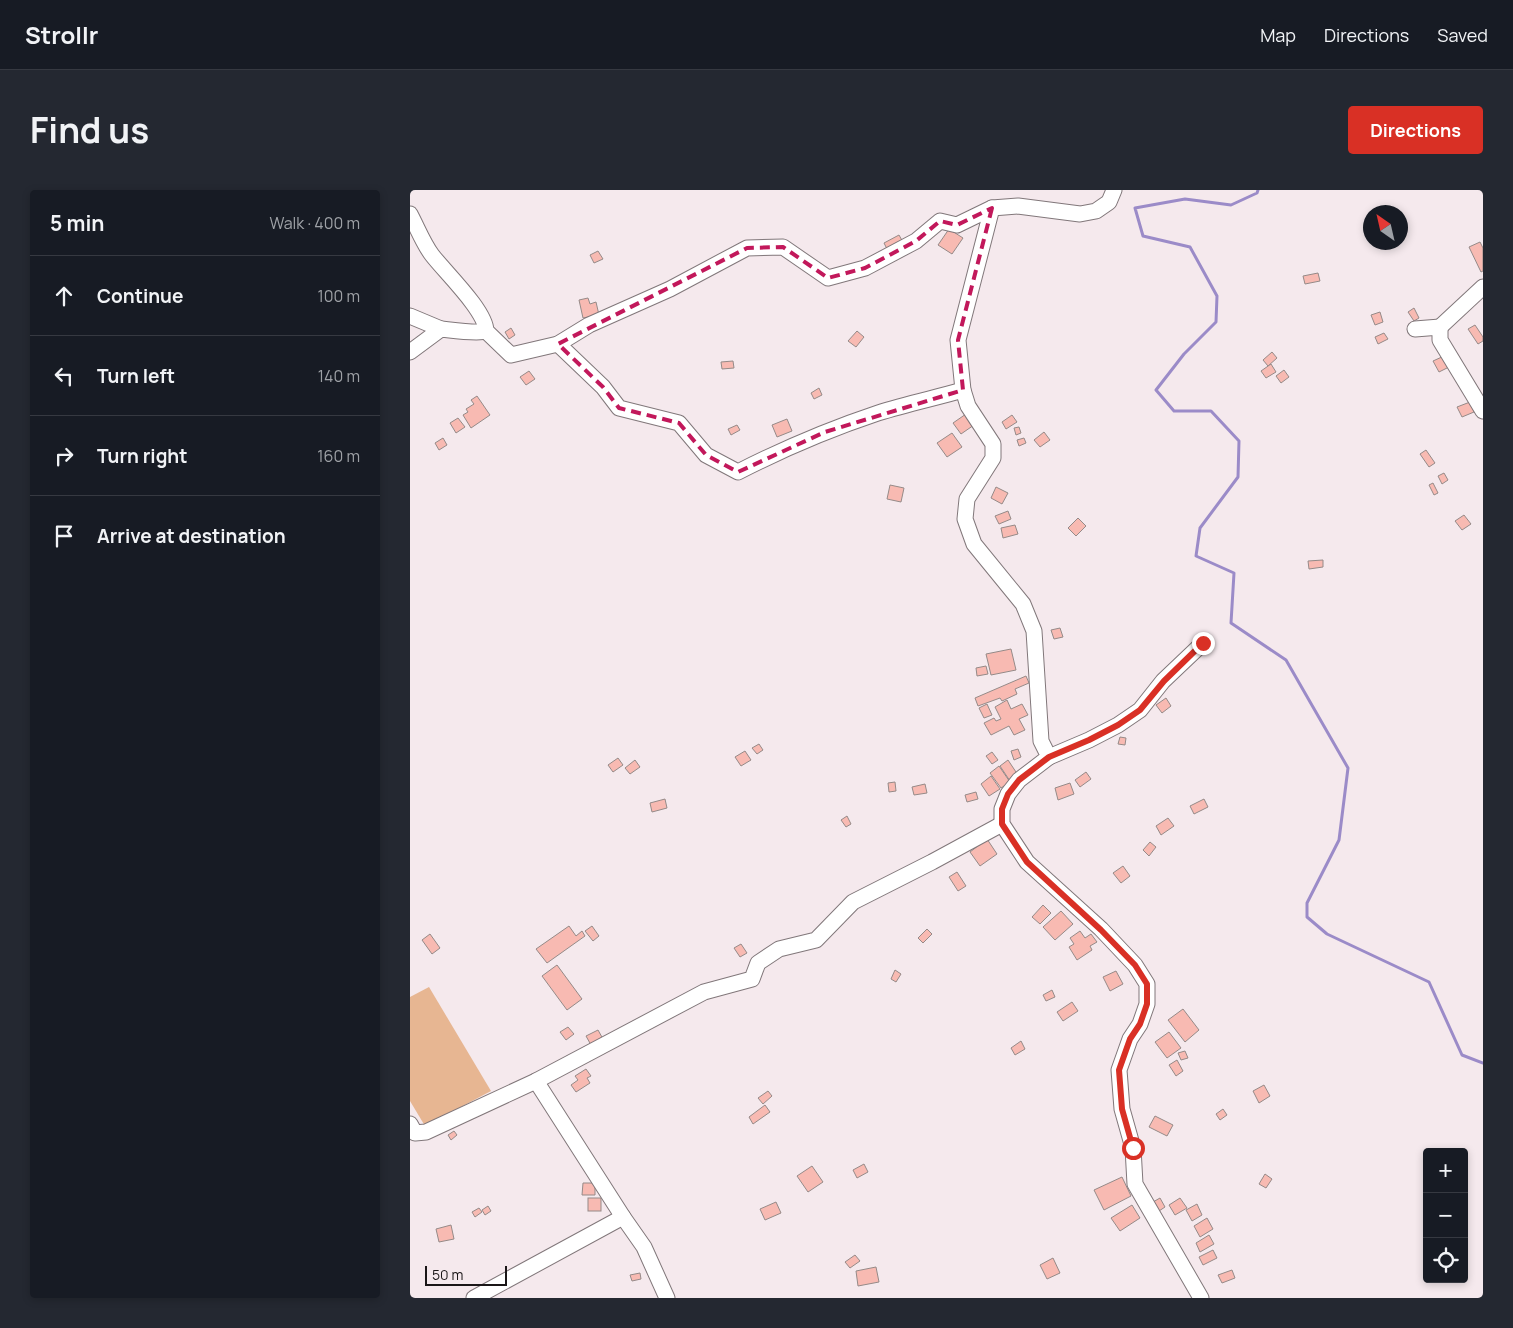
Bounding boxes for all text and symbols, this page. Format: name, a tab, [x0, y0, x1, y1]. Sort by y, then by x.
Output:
text: Strollr	[25, 18, 98, 51]
text: Map	[1260, 23, 1296, 47]
text: Directions	[1324, 23, 1409, 47]
text: Saved	[1437, 23, 1488, 47]
text: Find us	[30, 106, 149, 154]
button: Directions	[1348, 106, 1483, 154]
north arrow	[1363, 205, 1408, 250]
text: 5 min	[50, 209, 104, 237]
text: Walk · 400 m	[269, 212, 360, 234]
icon: ahead	[50, 282, 78, 310]
text: Continue	[97, 283, 183, 309]
text: 100 m	[317, 285, 360, 307]
icon: left	[50, 362, 78, 390]
text: Turn left	[97, 363, 175, 389]
text: 140 m	[318, 365, 360, 387]
icon: right	[50, 442, 78, 470]
text: Turn right	[97, 443, 187, 469]
text: 160 m	[317, 445, 360, 467]
icon: arrive	[50, 522, 78, 550]
text: Arrive at destination	[97, 523, 286, 549]
route end	[1192, 632, 1215, 655]
route start	[1122, 1137, 1145, 1160]
map controls	[1423, 1148, 1468, 1283]
button: +	[1423, 1148, 1468, 1193]
button: −	[1423, 1193, 1468, 1238]
button: locate	[1423, 1238, 1468, 1283]
scale bar	[425, 1263, 508, 1286]
text: 50 m	[432, 1265, 463, 1284]

